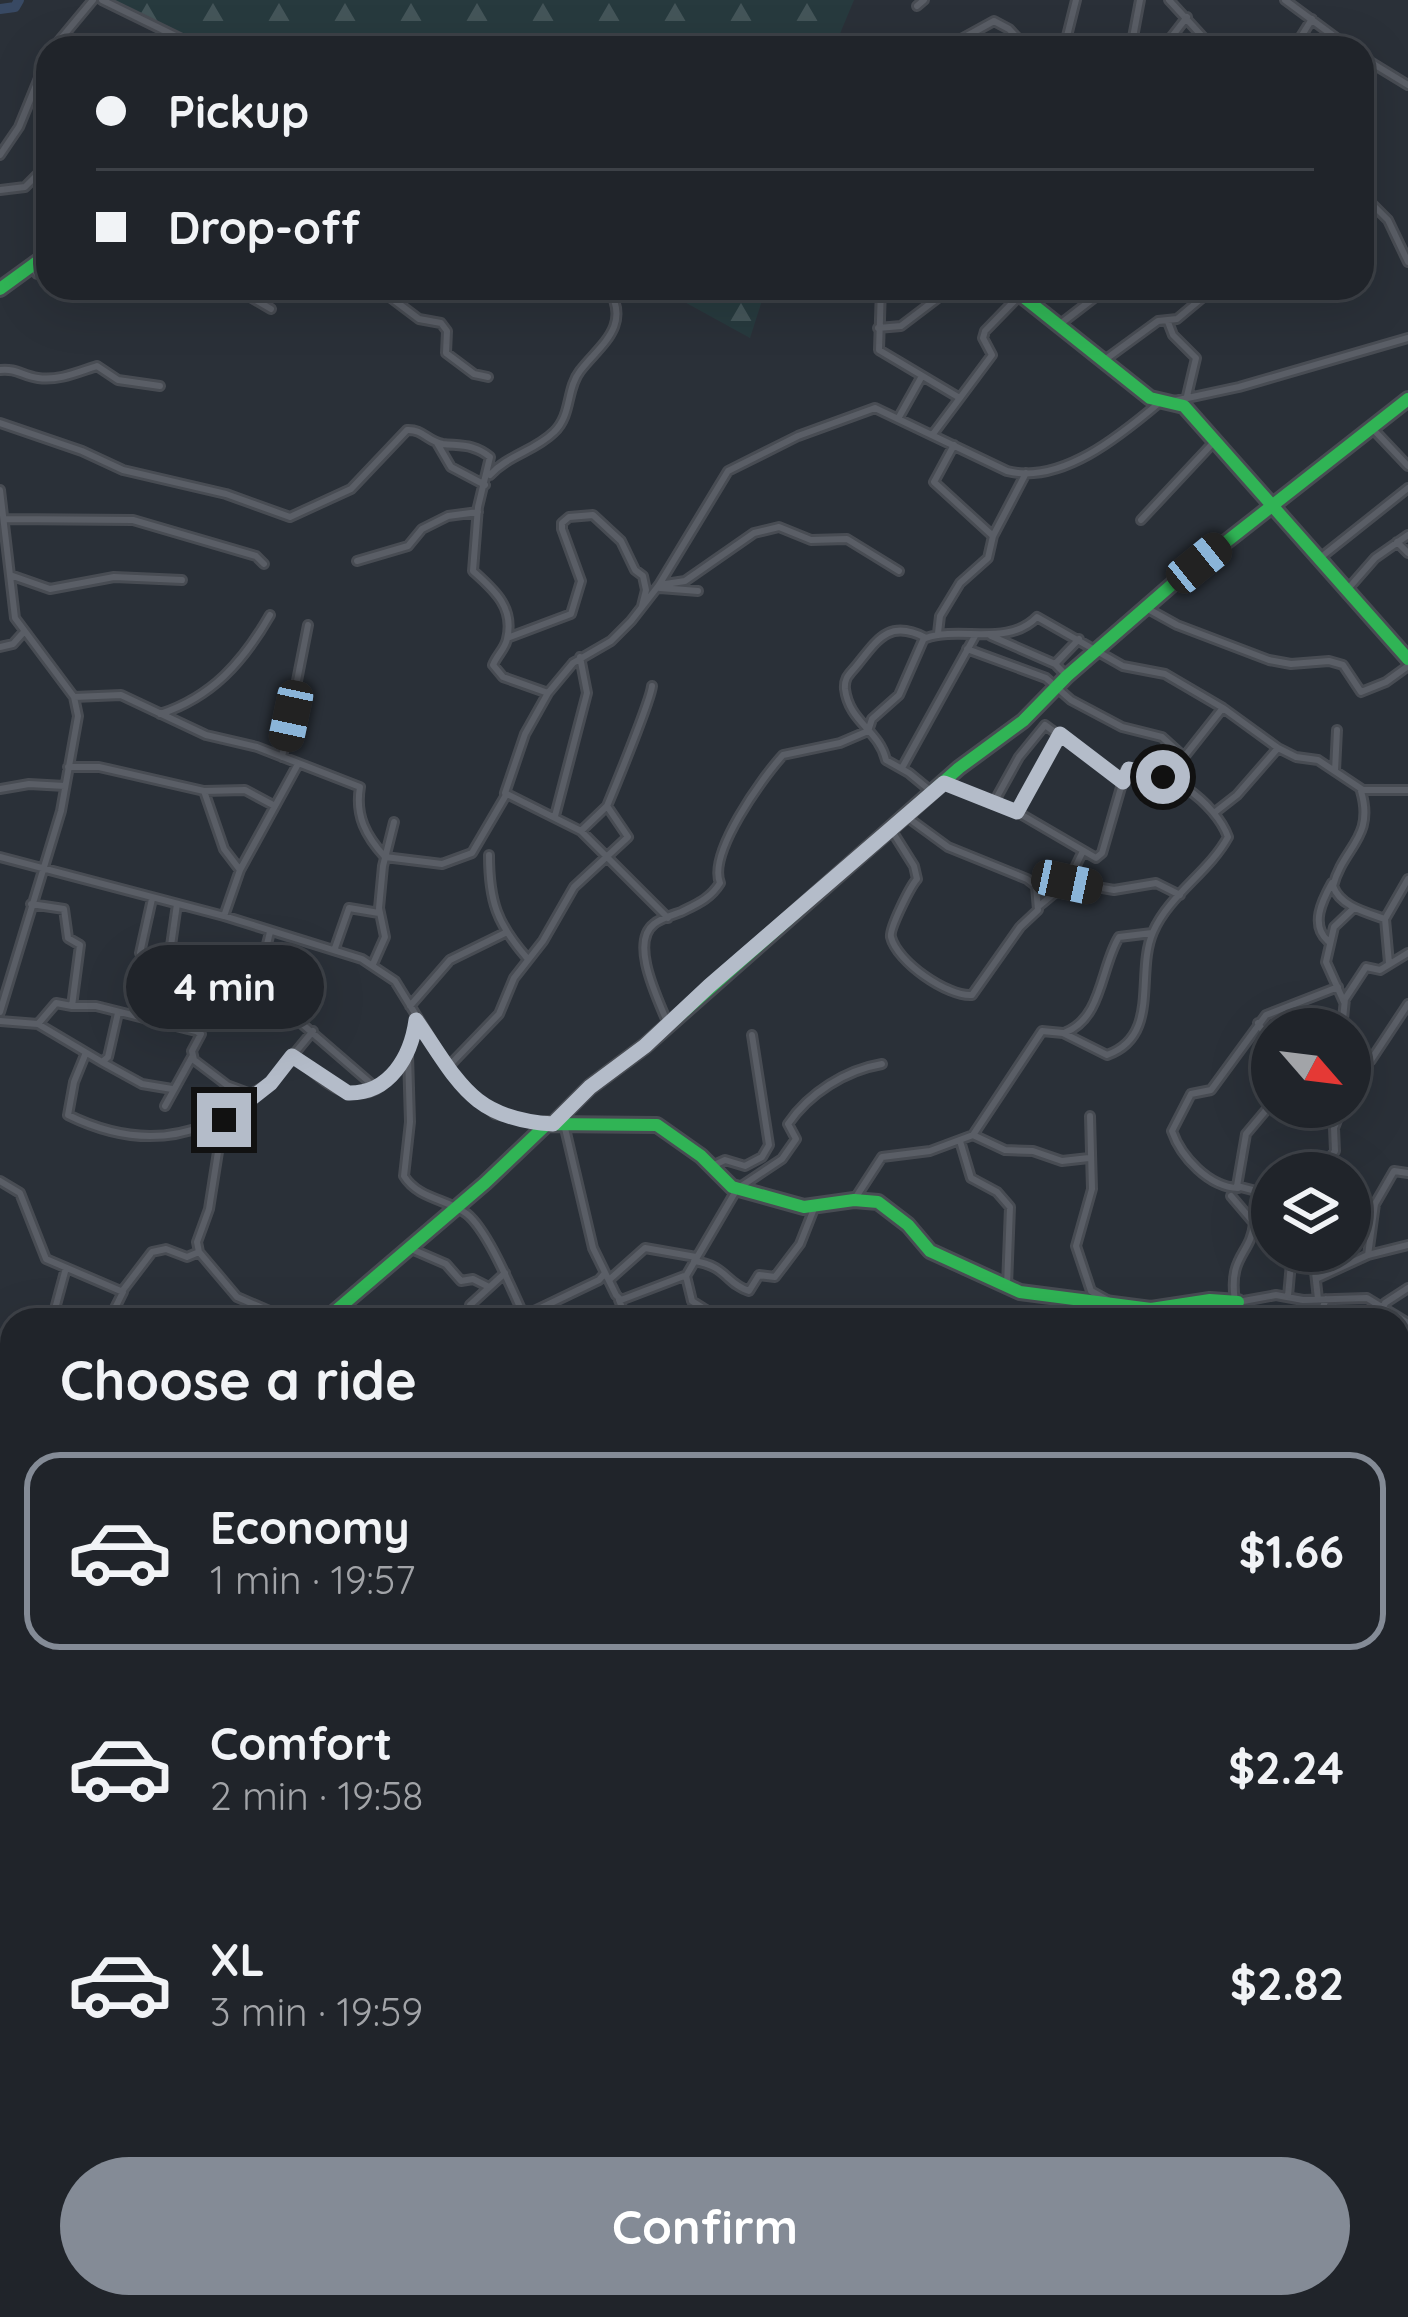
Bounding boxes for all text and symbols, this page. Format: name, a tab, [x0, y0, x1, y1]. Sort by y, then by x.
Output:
text: Pickup	[168, 83, 309, 139]
text: Drop-off	[168, 199, 360, 255]
car	[1160, 526, 1238, 600]
car	[266, 677, 316, 755]
route start	[1136, 750, 1190, 804]
car	[1028, 857, 1106, 907]
callout: 4 min	[125, 946, 323, 1030]
text: 4 min	[174, 962, 276, 1011]
north arrow	[1251, 1008, 1371, 1128]
map controls	[1251, 1008, 1371, 1272]
route end	[197, 1093, 251, 1147]
button: layers	[1251, 1152, 1371, 1272]
text: Choose a ride	[60, 1346, 417, 1414]
icon: car	[66, 1497, 174, 1605]
text: Economy	[210, 1499, 410, 1555]
text: $1.66	[1239, 1523, 1344, 1579]
text: 1 min · 19:57	[210, 1555, 415, 1604]
icon: car	[66, 1713, 174, 1821]
text: Comfort	[210, 1715, 392, 1771]
text: $2.24	[1228, 1739, 1344, 1795]
text: 2 min · 19:58	[210, 1771, 423, 1820]
icon: car	[66, 1929, 174, 2037]
text: XL	[210, 1931, 265, 1987]
text: $2.82	[1230, 1955, 1344, 2011]
text: 3 min · 19:59	[210, 1987, 423, 2036]
button: Confirm	[60, 2157, 1350, 2295]

